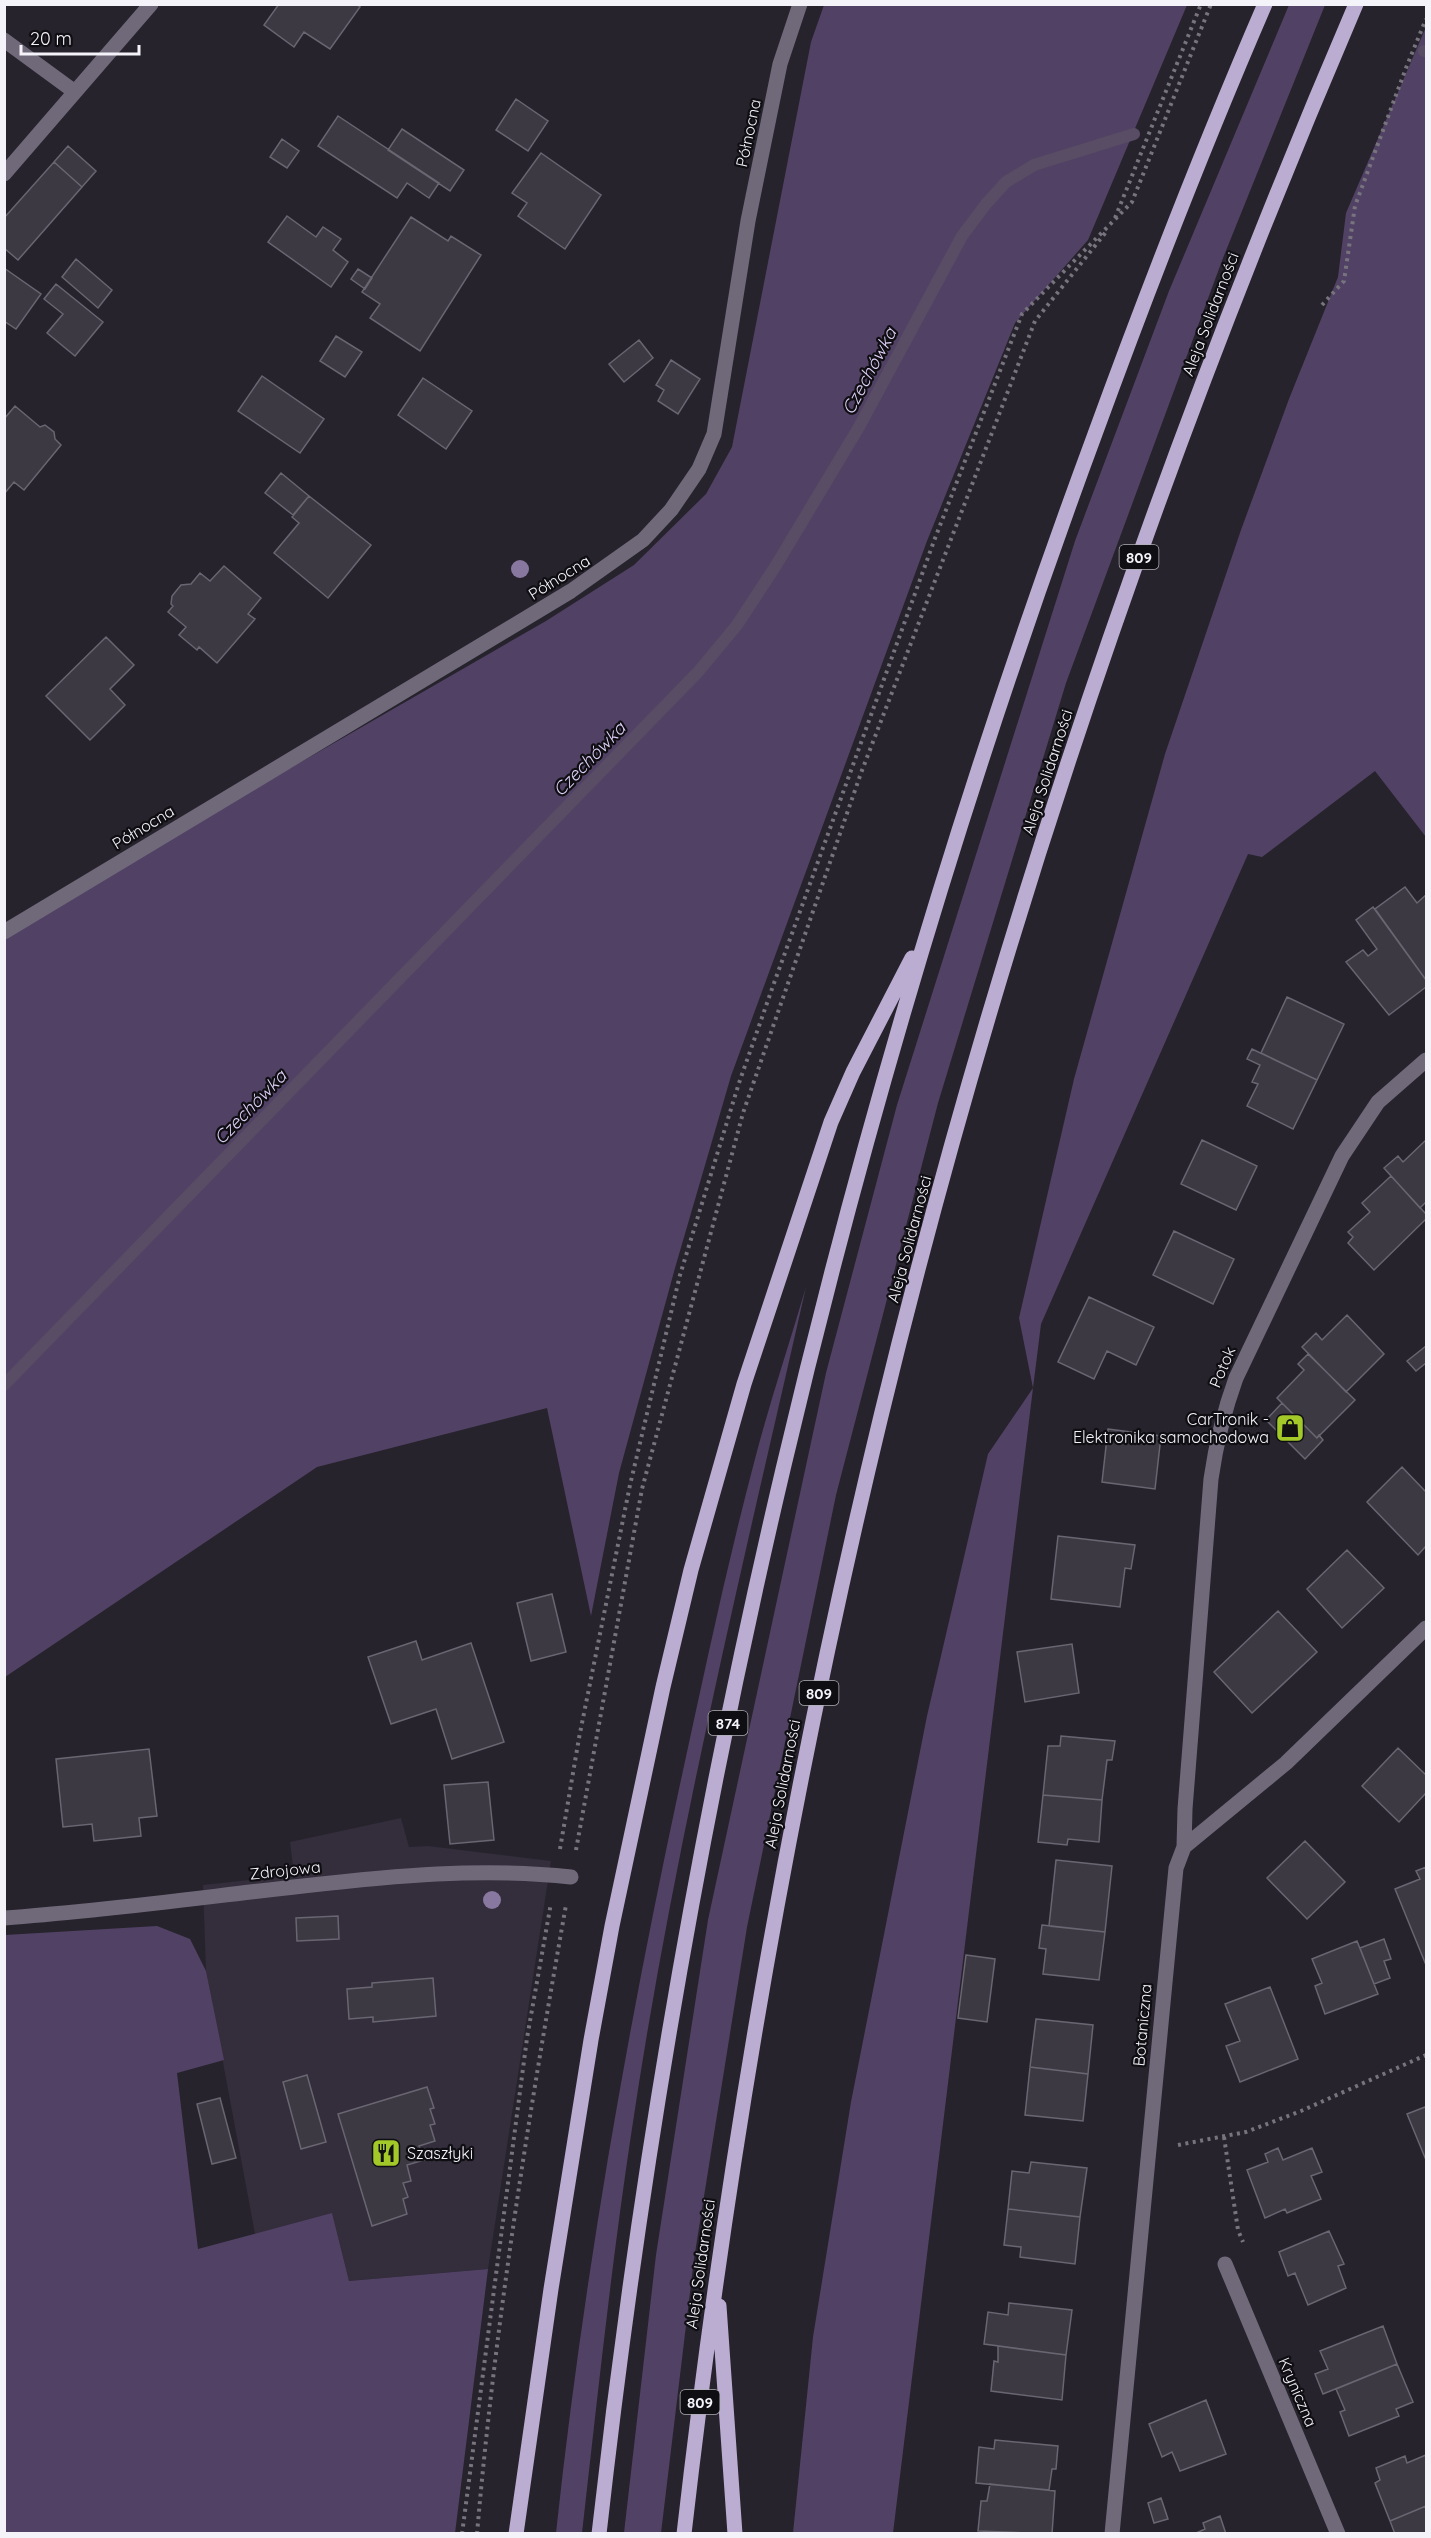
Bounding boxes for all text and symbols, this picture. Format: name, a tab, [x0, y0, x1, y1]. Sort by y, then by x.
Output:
scale bar	[21, 18, 140, 56]
text: 20 m	[30, 27, 72, 50]
street label: Północna	[731, 97, 765, 169]
street label: Aleja Solidarności	[1177, 249, 1243, 379]
water label: Czechówka	[837, 323, 902, 418]
road number: 809	[1120, 545, 1158, 569]
street label: Północna	[524, 550, 594, 604]
street label: Aleja Solidarności	[1017, 707, 1077, 837]
water label: Czechówka	[548, 716, 631, 801]
street label: Północna	[108, 801, 178, 853]
water label: Czechówka	[209, 1064, 292, 1149]
street label: Aleja Solidarności	[882, 1173, 936, 1305]
street label: Potok	[1204, 1343, 1240, 1391]
place label: CarTronik - Elektronika samochodowa	[1073, 1409, 1269, 1447]
shop icon: CarTronik - Elektronika samochodowa	[1274, 1412, 1306, 1444]
road number: 809	[800, 1681, 838, 1705]
road number: 874	[708, 1711, 748, 1735]
street label: Aleja Solidarności	[760, 1718, 804, 1850]
street label: Zdrojowa	[249, 1856, 321, 1884]
street label: Botaniczna	[1128, 1983, 1156, 2067]
restaurant icon: Szaszłyki	[370, 2137, 402, 2169]
place label: Szaszłyki	[407, 2143, 473, 2163]
street label: Aleja Solidarności	[681, 2198, 719, 2330]
street label: Kryniczna	[1274, 2354, 1322, 2430]
road number: 809	[680, 2390, 720, 2414]

